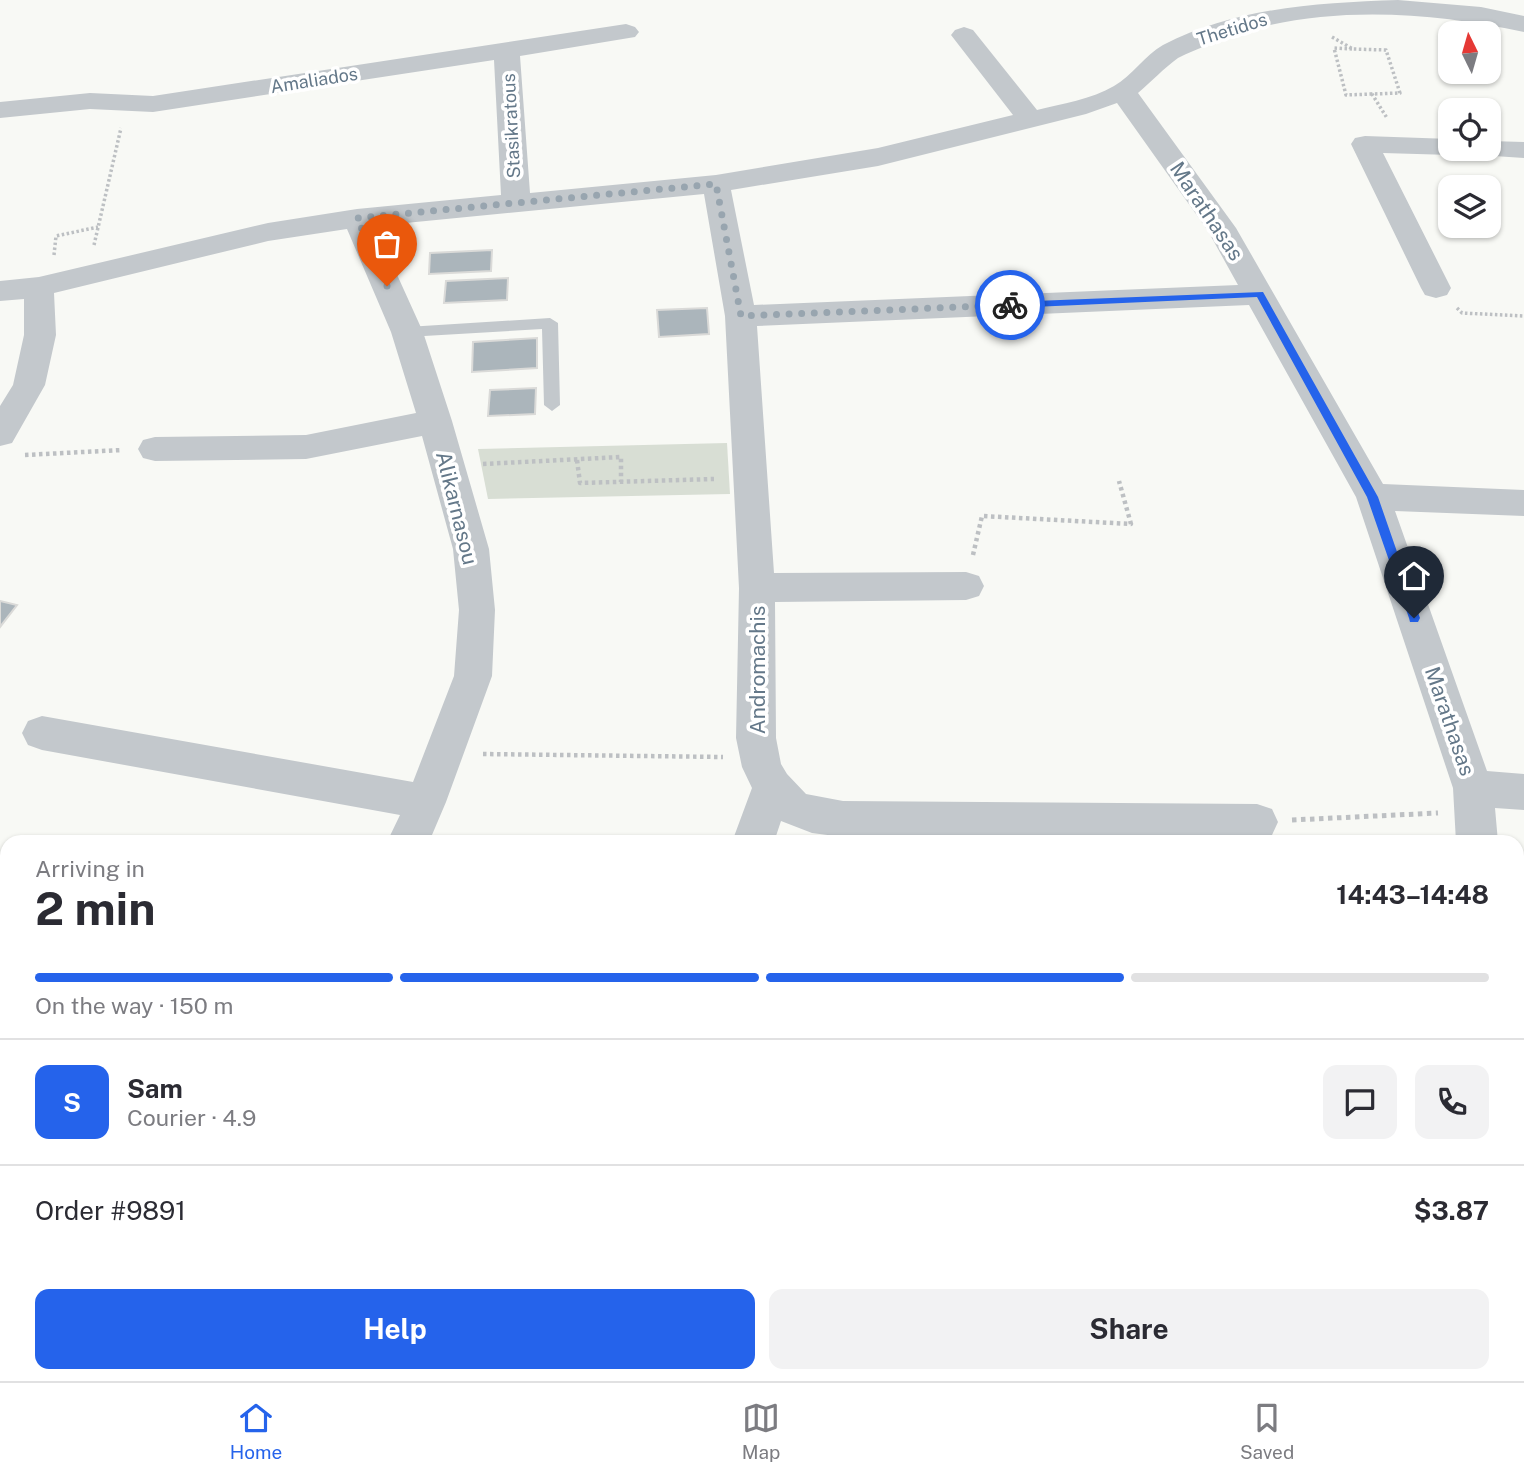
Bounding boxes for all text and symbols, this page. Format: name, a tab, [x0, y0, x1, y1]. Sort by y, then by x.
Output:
street label: Thetidos	[1194, 8, 1270, 50]
north arrow	[1438, 21, 1502, 84]
map controls	[1438, 21, 1501, 238]
street label: Amaliados	[269, 63, 359, 97]
street label: Stasikratous	[498, 73, 524, 179]
button: locate	[1438, 98, 1501, 161]
street label: Marathasas	[1165, 157, 1249, 265]
button: layers	[1438, 175, 1501, 238]
pin	[357, 214, 417, 286]
icon: bag	[368, 225, 406, 263]
courier	[975, 270, 1045, 340]
icon: bike	[991, 286, 1029, 324]
street label: Alikarnasou	[431, 449, 483, 567]
pin	[1384, 546, 1444, 618]
icon: home	[1395, 557, 1433, 595]
street label: Andromachis	[745, 606, 770, 734]
street label: Marathasas	[1420, 663, 1480, 779]
text: Arriving in	[35, 855, 145, 882]
text: 14:43–14:48	[1336, 879, 1489, 910]
text: 2 min	[35, 881, 155, 935]
text: On the way · 150 m	[35, 992, 233, 1019]
button: chat	[1323, 1065, 1397, 1139]
button: phone	[1415, 1065, 1489, 1139]
text: Sam	[127, 1073, 183, 1104]
text: S	[63, 1087, 81, 1118]
text: Courier · 4.9	[127, 1104, 256, 1131]
text: Order #9891	[35, 1195, 186, 1226]
text: $3.87	[1414, 1195, 1489, 1226]
button: Help	[35, 1289, 755, 1369]
button: Share	[769, 1289, 1489, 1369]
tab: Home	[230, 1399, 282, 1463]
tab: Map	[742, 1399, 780, 1463]
tab: Saved	[1240, 1399, 1294, 1463]

